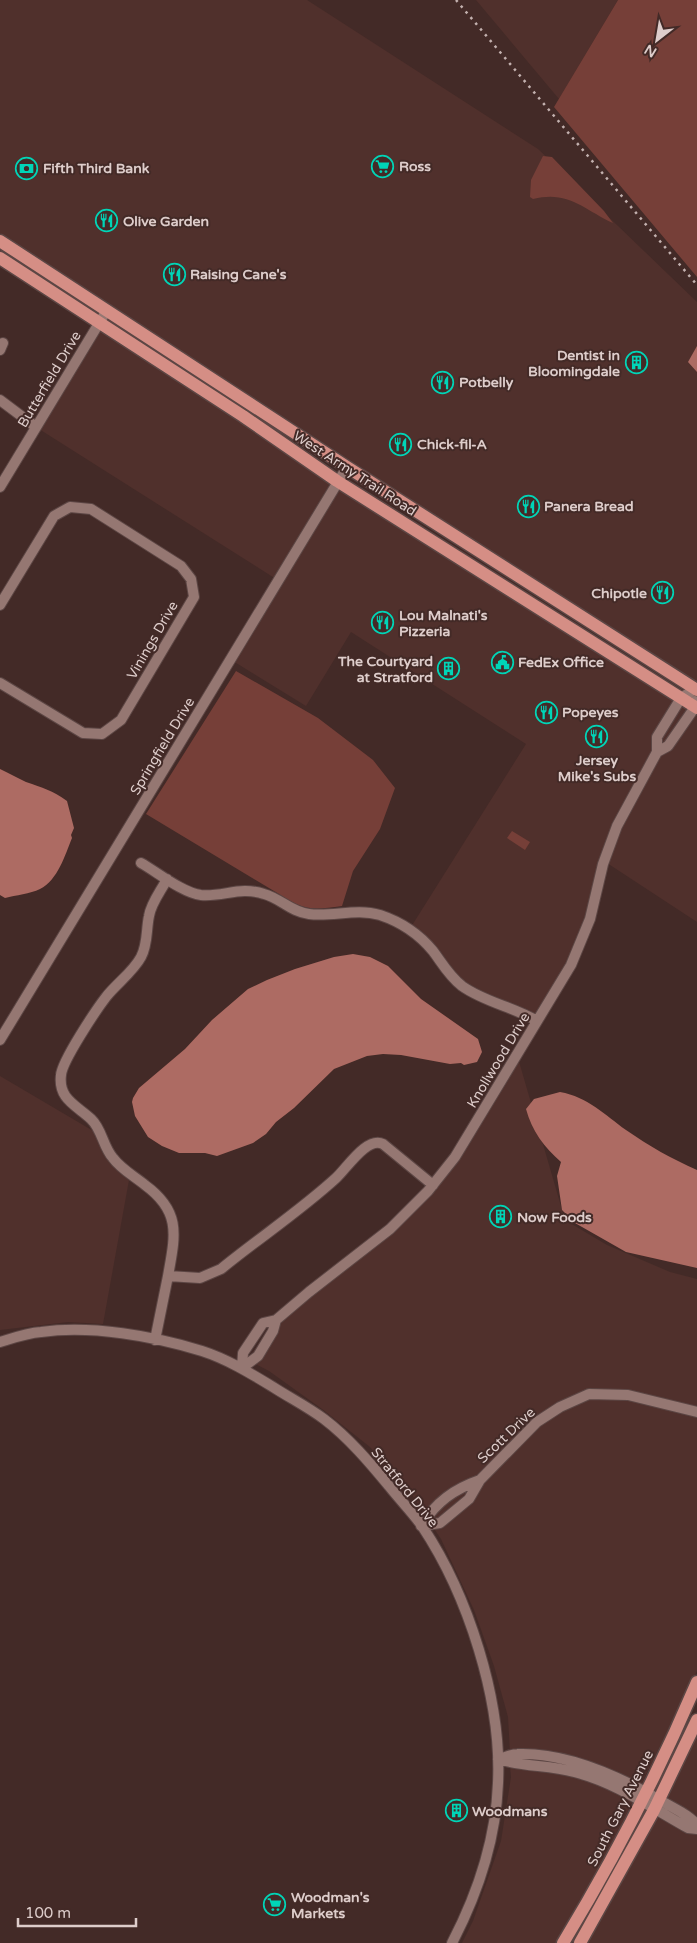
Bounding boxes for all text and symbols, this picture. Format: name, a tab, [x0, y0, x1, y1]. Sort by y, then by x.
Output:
north arrow	[632, 15, 682, 65]
text: N	[641, 41, 660, 61]
supermarket icon: Ross	[371, 154, 395, 178]
bank icon: Fifth Third Bank	[15, 156, 39, 180]
place label: Ross	[399, 158, 431, 175]
place label: Fifth Third Bank	[43, 160, 150, 177]
restaurant icon: Olive Garden	[95, 209, 119, 233]
place label: Olive Garden	[123, 213, 209, 230]
restaurant icon: Raising Cane's	[162, 262, 186, 286]
place label: Raising Cane's	[190, 266, 287, 283]
street label: Butterfield Drive	[14, 328, 85, 430]
place label: Dentist in Bloomingdale	[528, 347, 620, 380]
building icon: Dentist in Bloomingdale	[624, 351, 648, 375]
restaurant icon: Potbelly	[431, 370, 455, 394]
place label: Potbelly	[459, 374, 514, 391]
street label: West Army Trail Road	[290, 427, 419, 520]
restaurant icon: Chick-fil-A	[389, 432, 413, 456]
place label: Chick-fil-A	[417, 436, 487, 453]
restaurant icon: Panera Bread	[516, 494, 540, 518]
place label: Panera Bread	[544, 498, 634, 515]
restaurant icon: Chipotle	[651, 581, 675, 605]
place label: Chipotle	[591, 585, 647, 602]
street label: Vinings Drive	[123, 598, 182, 682]
place label: Lou Malnati's Pizzeria	[399, 607, 488, 640]
restaurant icon: Lou Malnati's Pizzeria	[371, 611, 395, 635]
public building icon: FedEx Office	[490, 650, 514, 674]
place label: The Courtyard at Stratford	[337, 653, 433, 686]
place label: FedEx Office	[518, 654, 604, 671]
building icon: The Courtyard at Stratford	[437, 657, 461, 681]
street label: Springfield Drive	[127, 694, 198, 798]
restaurant icon: Popeyes	[534, 700, 558, 724]
place label: Popeyes	[562, 704, 619, 721]
restaurant icon: Jersey Mike's Subs	[585, 725, 609, 749]
place label: Jersey Mike's Subs	[558, 752, 636, 785]
street label: Knollwood Drive	[463, 1009, 534, 1111]
building icon: Now Foods	[489, 1205, 513, 1229]
place label: Now Foods	[517, 1209, 592, 1226]
street label: Scott Drive	[474, 1404, 539, 1467]
street label: Stratford Drive	[367, 1444, 442, 1531]
street label: South Gary Avenue	[584, 1747, 657, 1869]
building icon: Woodmans	[444, 1799, 468, 1823]
place label: Woodmans	[472, 1803, 548, 1820]
place label: Woodman's Markets	[291, 1889, 370, 1922]
supermarket icon: Woodman's Markets	[263, 1893, 287, 1917]
scale bar	[18, 1896, 135, 1928]
text: 100 m	[25, 1904, 71, 1922]

